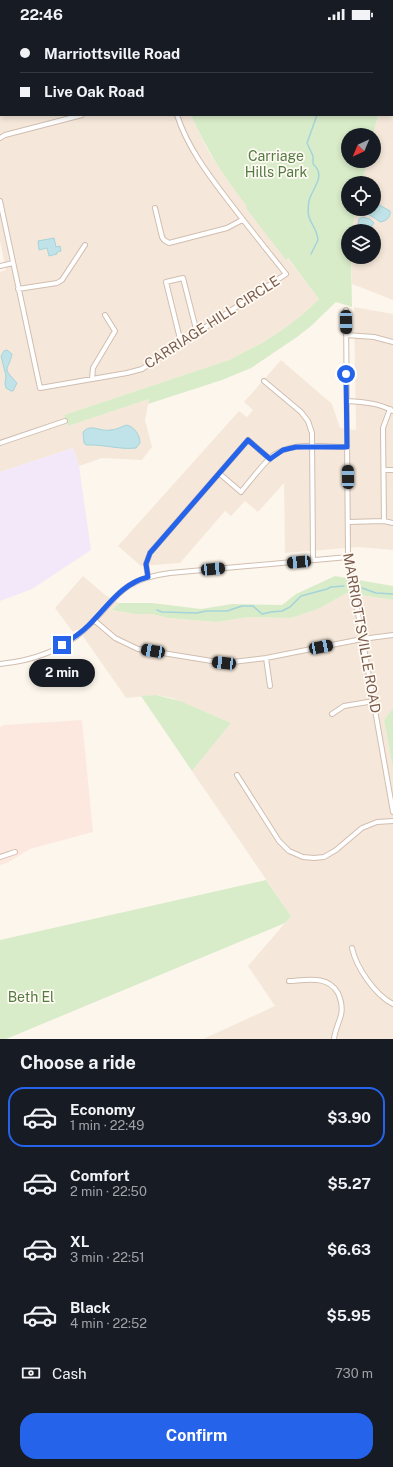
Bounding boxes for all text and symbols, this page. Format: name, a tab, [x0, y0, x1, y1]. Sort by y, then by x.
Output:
text: 22:46	[20, 6, 63, 23]
text: Marriottsville Road	[44, 45, 180, 62]
text: Live Oak Road	[44, 83, 144, 100]
north arrow	[341, 128, 381, 168]
map controls	[341, 128, 381, 264]
park label: Carriage Hills Park	[245, 148, 307, 180]
button: locate	[341, 176, 381, 216]
button: layers	[341, 224, 381, 264]
street label: CARRIAGE HILL CIRCLE	[142, 272, 282, 372]
car	[340, 310, 352, 334]
route start	[337, 365, 355, 383]
car	[342, 465, 354, 489]
street label: MARRIOTTSVILLE ROAD	[340, 552, 384, 714]
car	[287, 555, 311, 569]
car	[201, 562, 225, 576]
route end	[53, 636, 71, 654]
car	[308, 639, 334, 655]
car	[140, 643, 166, 659]
car	[211, 656, 237, 670]
callout: 2 min	[29, 659, 95, 687]
text: 2 min	[45, 665, 79, 680]
park label: Beth El	[8, 989, 54, 1005]
text: Choose a ride	[20, 1052, 136, 1073]
icon: car	[22, 1099, 58, 1135]
text: Economy	[70, 1101, 135, 1118]
text: $3.90	[327, 1109, 371, 1126]
text: 1 min · 22:49	[70, 1118, 144, 1133]
icon: car	[22, 1165, 58, 1201]
text: Comfort	[70, 1167, 130, 1184]
text: $5.27	[327, 1175, 371, 1192]
text: 2 min · 22:50	[70, 1184, 147, 1199]
icon: car	[22, 1231, 58, 1267]
text: XL	[70, 1233, 89, 1250]
text: $6.63	[327, 1241, 371, 1258]
text: 3 min · 22:51	[70, 1250, 145, 1265]
icon: car	[22, 1297, 58, 1333]
text: Black	[70, 1299, 110, 1316]
text: $5.95	[327, 1307, 371, 1324]
text: 4 min · 22:52	[70, 1316, 147, 1331]
icon: cash	[20, 1362, 42, 1384]
text: Cash	[52, 1365, 87, 1382]
text: 730 m	[335, 1366, 373, 1381]
button: Confirm	[20, 1413, 373, 1459]

